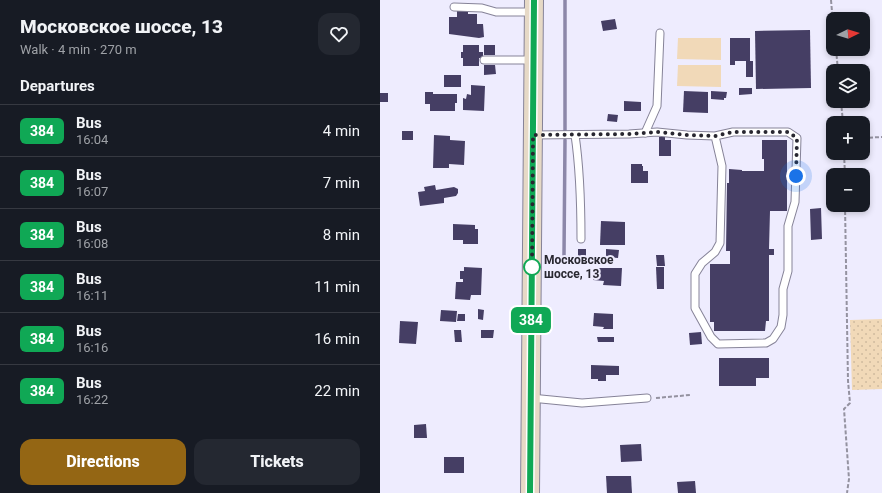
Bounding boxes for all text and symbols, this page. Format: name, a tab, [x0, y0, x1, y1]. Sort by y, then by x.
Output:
north arrow	[826, 12, 870, 56]
map controls	[826, 12, 870, 212]
button: heart	[318, 13, 360, 55]
text: Московское шоссе, 13	[20, 15, 223, 38]
text: Walk · 4 min · 270 m	[20, 42, 137, 57]
button: layers	[826, 64, 870, 108]
text: Departures	[20, 77, 95, 95]
text: Bus	[76, 114, 102, 132]
button: +	[826, 116, 870, 160]
text: 4 min	[323, 122, 360, 140]
text: 384	[30, 123, 54, 139]
text: 16:04	[76, 132, 108, 147]
text: Bus	[76, 166, 102, 184]
your location	[786, 166, 806, 186]
button: −	[826, 168, 870, 212]
text: 7 min	[323, 174, 360, 192]
text: 384	[30, 175, 54, 191]
text: 16:07	[76, 184, 108, 199]
text: Bus	[76, 218, 102, 236]
text: 8 min	[323, 226, 360, 244]
text: 384	[30, 227, 54, 243]
text: 16:08	[76, 236, 108, 251]
place label: Московское шоссе, 13	[544, 253, 614, 281]
marker: Московское шоссе, 13	[523, 258, 541, 276]
text: Bus	[76, 270, 102, 288]
text: 11 min	[314, 278, 360, 296]
text: 384	[30, 279, 54, 295]
text: 16:11	[76, 288, 108, 303]
line badge: 384	[508, 307, 554, 333]
text: 384	[519, 312, 543, 328]
text: Bus	[76, 322, 102, 340]
text: 16 min	[314, 330, 360, 348]
text: 384	[30, 331, 54, 347]
text: 16:16	[76, 340, 108, 355]
text: Bus	[76, 374, 102, 392]
text: 22 min	[314, 382, 360, 400]
text: 384	[30, 383, 54, 399]
text: 16:22	[76, 392, 108, 407]
button: Directions	[20, 439, 186, 485]
button: Tickets	[194, 439, 360, 485]

